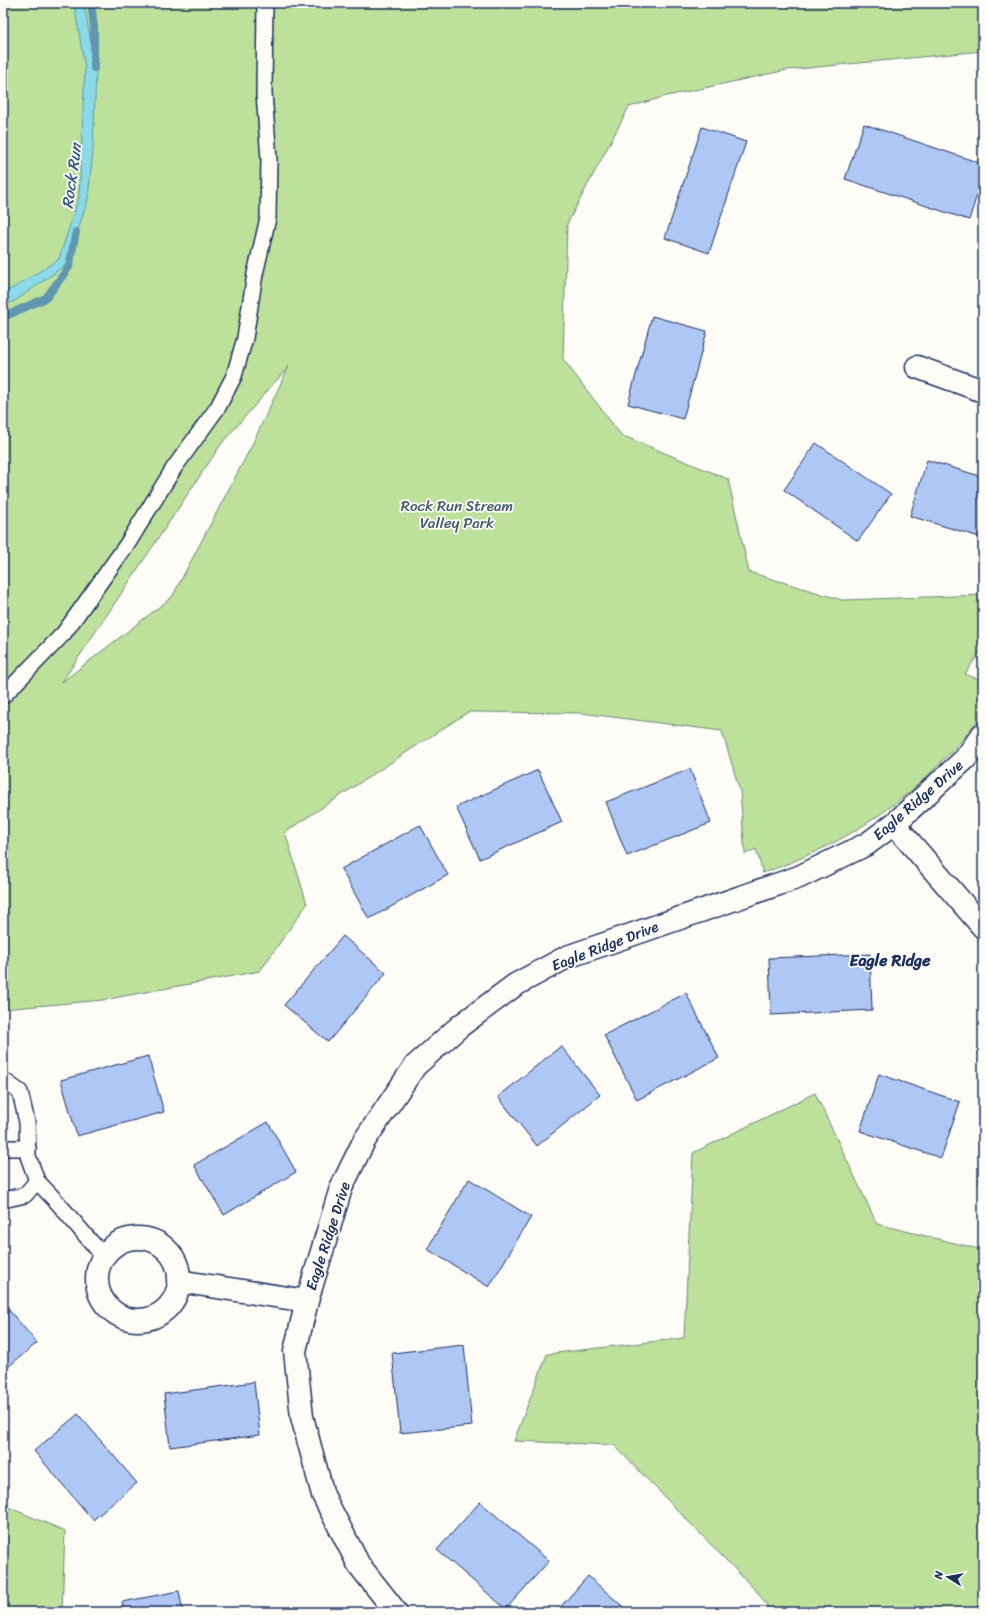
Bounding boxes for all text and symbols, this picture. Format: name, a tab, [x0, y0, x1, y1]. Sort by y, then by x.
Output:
water label: Rock Run	[53, 139, 91, 211]
park label: Rock Run Stream Valley Park	[401, 493, 513, 536]
street label: Eagle Ridge Drive	[867, 753, 969, 847]
street label: Eagle Ridge Drive	[548, 914, 662, 978]
district label: Eagle Ridge	[850, 946, 931, 975]
street label: Eagle Ridge Drive	[298, 1178, 358, 1294]
north arrow	[928, 1557, 968, 1597]
text: N	[928, 1569, 949, 1582]

